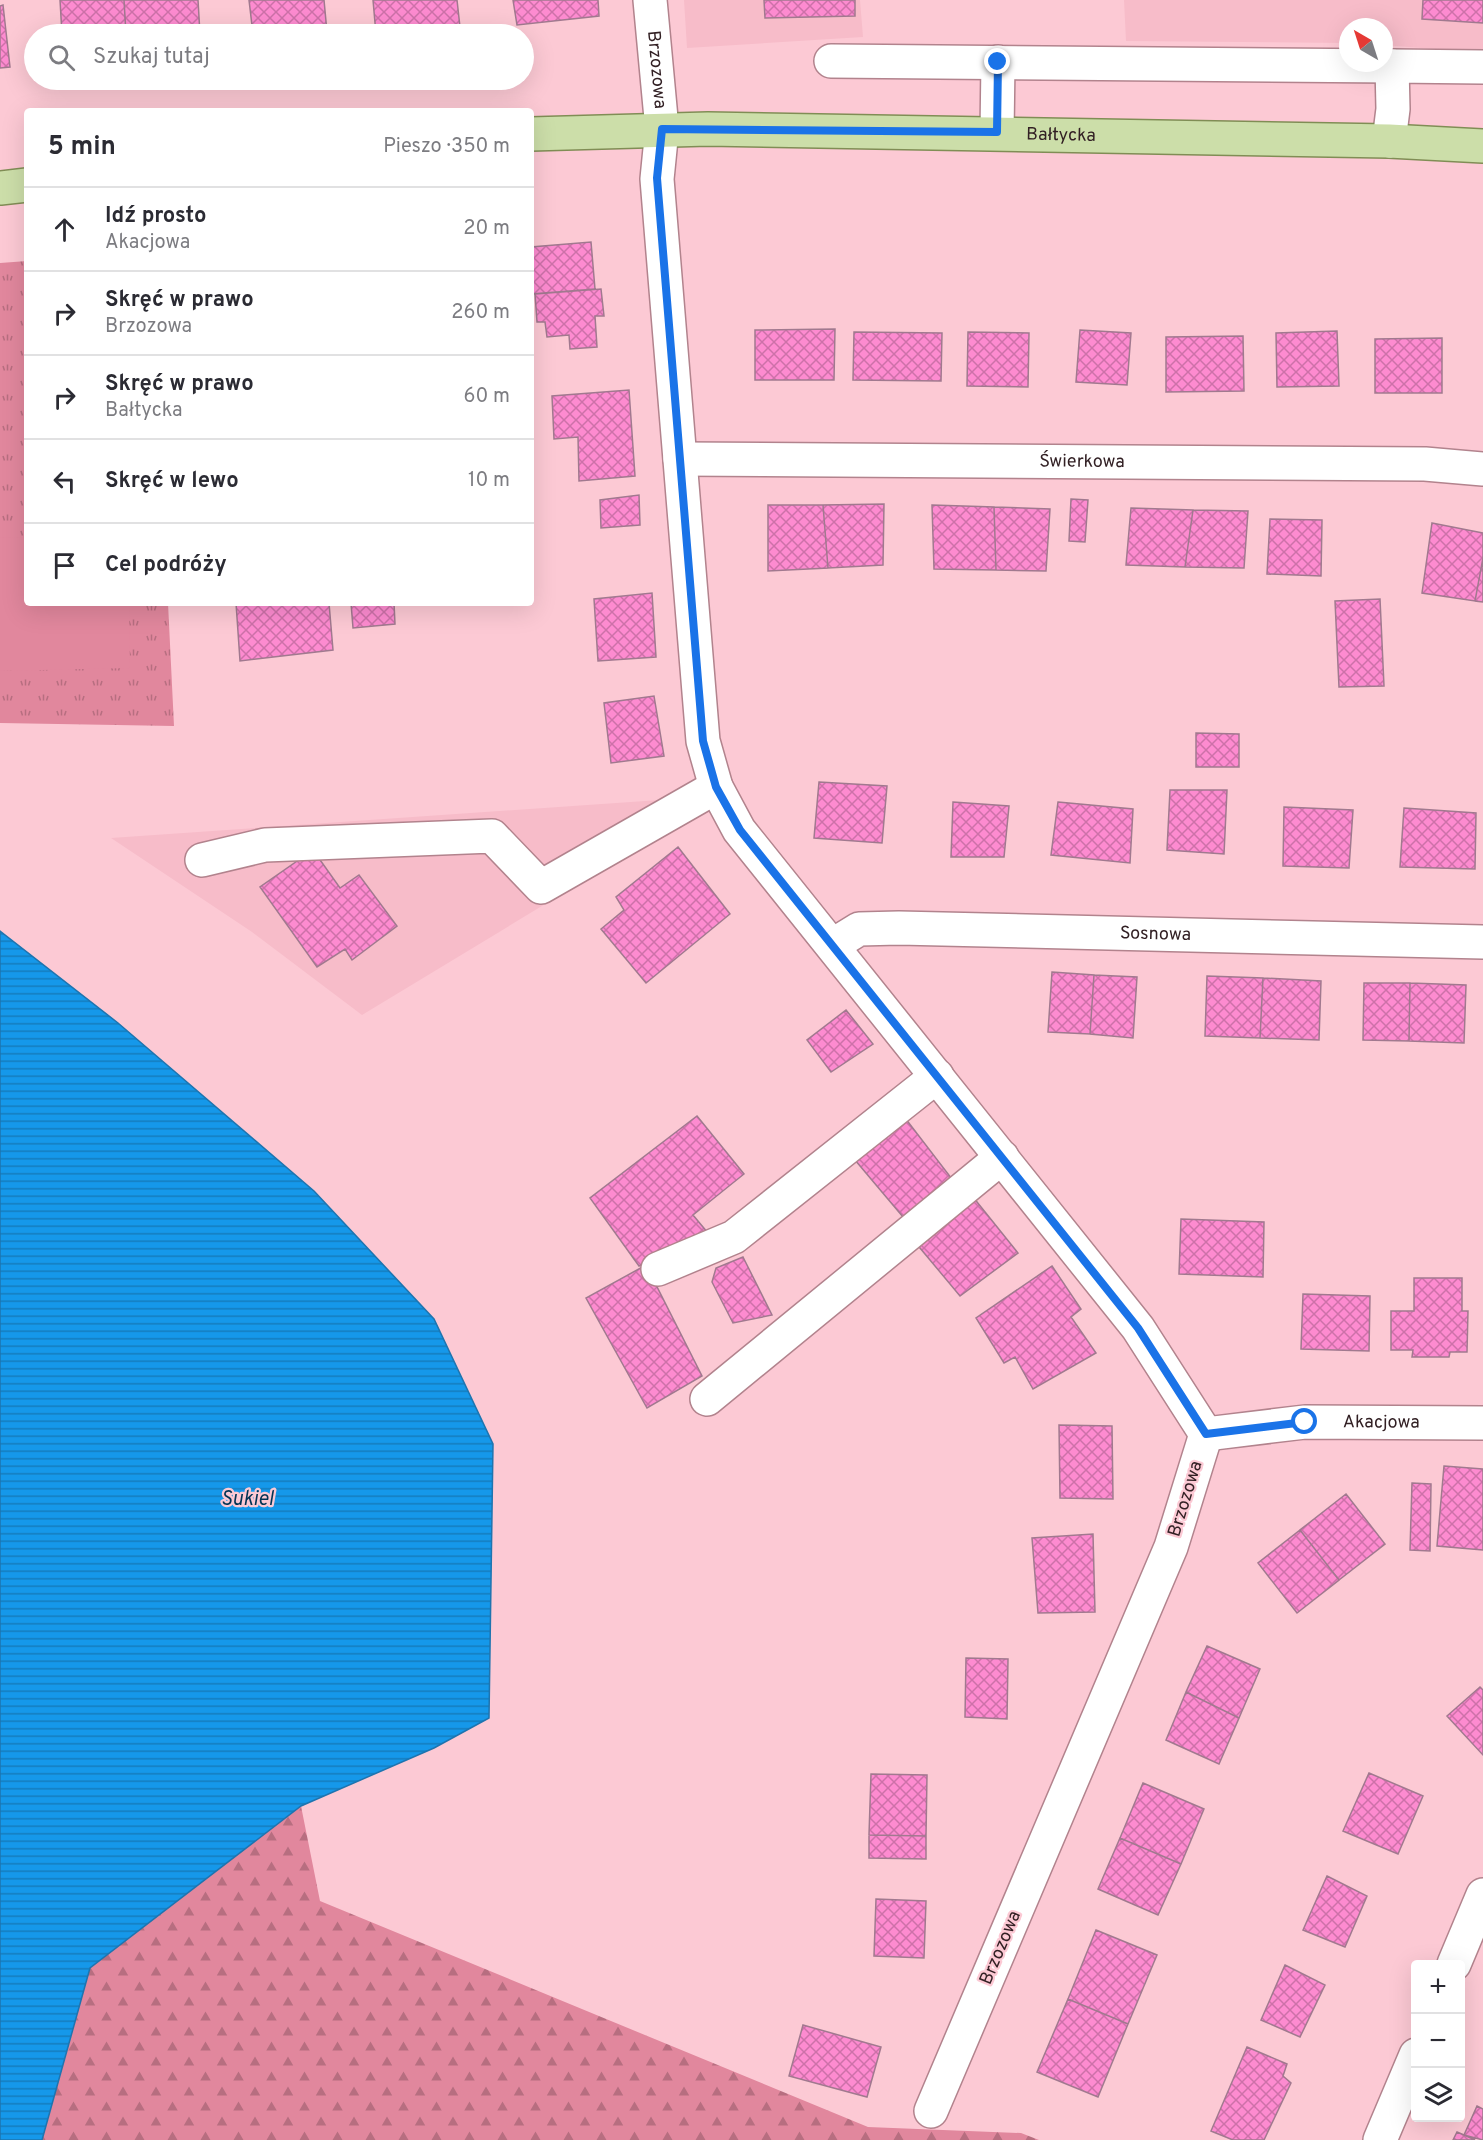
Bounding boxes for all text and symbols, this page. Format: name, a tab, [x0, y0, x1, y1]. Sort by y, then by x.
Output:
north arrow	[1339, 18, 1393, 72]
search box	[24, 24, 534, 90]
street label: Brzozowa	[641, 30, 672, 110]
icon: search	[45, 41, 78, 74]
text: Szukaj tutaj	[93, 44, 210, 71]
route end	[984, 48, 1010, 74]
street label: Bałtycka	[1026, 123, 1096, 147]
text: 5 min	[48, 131, 116, 164]
text: Pieszo · 350 m	[383, 134, 510, 160]
text: Idź prosto	[105, 203, 207, 230]
icon: ahead	[48, 213, 81, 246]
text: 20 m	[463, 216, 510, 242]
text: Akacjowa	[105, 230, 190, 256]
text: Skręć w prawo	[105, 287, 254, 314]
icon: right	[48, 297, 81, 330]
text: 260 m	[451, 300, 510, 326]
text: Brzozowa	[105, 314, 192, 340]
text: Skręć w prawo	[105, 371, 254, 398]
icon: right	[48, 381, 81, 414]
text: 60 m	[464, 384, 510, 410]
text: Bałtycka	[105, 398, 182, 424]
street label: Świerkowa	[1039, 448, 1125, 473]
icon: left	[48, 465, 81, 498]
text: Skręć w lewo	[105, 468, 239, 495]
text: 10 m	[468, 468, 510, 494]
icon: arrive	[48, 549, 81, 582]
text: Cel podróży	[105, 552, 227, 579]
street label: Sosnowa	[1119, 922, 1191, 946]
route start	[1291, 1408, 1317, 1434]
street label: Akacjowa	[1343, 1411, 1420, 1434]
street label: Brzozowa	[1164, 1458, 1208, 1540]
water label: Sukiel	[221, 1487, 274, 1513]
street label: Brzozowa	[975, 1907, 1027, 1989]
map controls	[1411, 1960, 1465, 2122]
button: +	[1411, 1960, 1465, 2014]
button: −	[1411, 2014, 1465, 2068]
button: layers	[1411, 2068, 1465, 2122]

